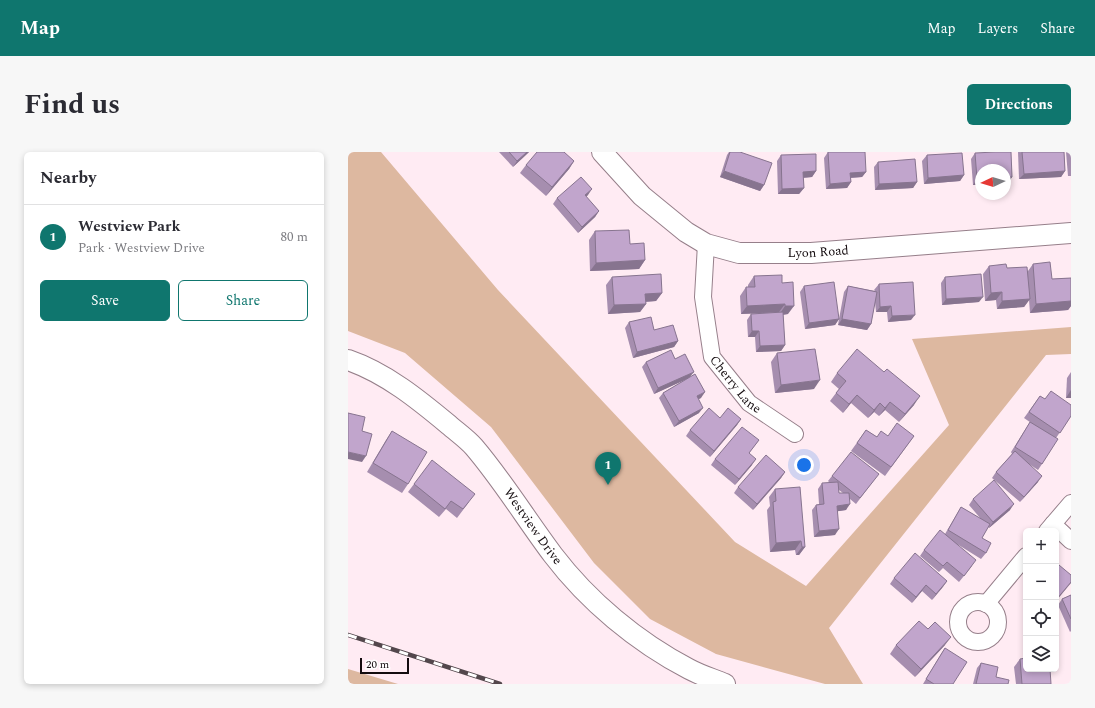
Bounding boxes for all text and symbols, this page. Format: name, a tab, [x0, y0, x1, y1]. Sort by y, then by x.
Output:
text: Map	[20, 14, 60, 43]
text: Map	[927, 18, 956, 39]
text: Layers	[978, 18, 1018, 39]
text: Share	[1040, 18, 1075, 39]
text: Find us	[24, 83, 120, 126]
button: Directions	[967, 84, 1071, 125]
north arrow	[975, 164, 1011, 200]
text: Nearby	[40, 165, 96, 191]
text: Westview Park	[78, 215, 181, 238]
text: 1	[49, 227, 57, 247]
text: 80 m	[281, 227, 308, 247]
text: Park · Westview Drive	[78, 238, 205, 258]
street label: Lyon Road	[787, 240, 850, 263]
button: Save	[40, 280, 170, 321]
button: Share	[178, 280, 308, 321]
street label: Cherry Lane	[704, 351, 765, 419]
pin: 1	[595, 452, 621, 485]
your location	[794, 455, 814, 475]
street label: Westview Drive	[499, 484, 567, 569]
map controls	[1023, 528, 1059, 672]
button: +	[1023, 528, 1059, 564]
button: −	[1023, 564, 1059, 600]
button: locate	[1023, 600, 1059, 636]
button: layers	[1023, 636, 1059, 672]
scale bar	[360, 656, 409, 675]
text: 20 m	[366, 656, 389, 673]

